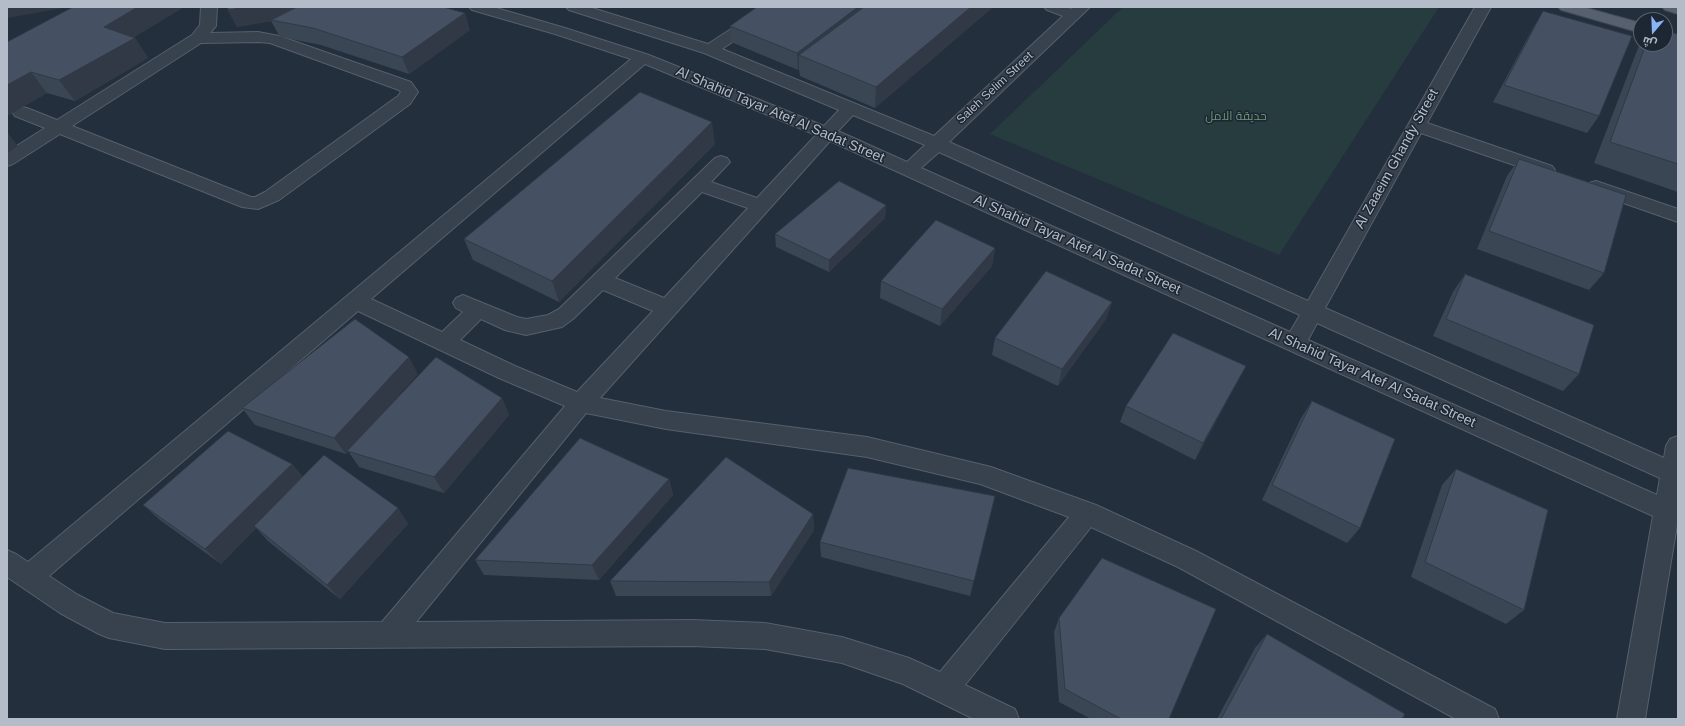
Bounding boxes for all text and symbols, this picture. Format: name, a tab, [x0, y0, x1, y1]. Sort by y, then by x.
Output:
north arrow	[1633, 12, 1673, 52]
text: ش	[1641, 34, 1658, 50]
street label: Saleh Selim Street	[954, 49, 1036, 127]
street label: Al Shahid Tayar Atef Al Sadat Street	[673, 63, 887, 167]
street label: Al Zaaeim Ghandy Street	[1352, 86, 1442, 232]
park label: حديقة الامل	[1205, 110, 1267, 124]
street label: Al Shahid Tayar Atef Al Sadat Street	[971, 192, 1183, 298]
street label: Al Shahid Tayar Atef Al Sadat Street	[1266, 325, 1478, 431]

